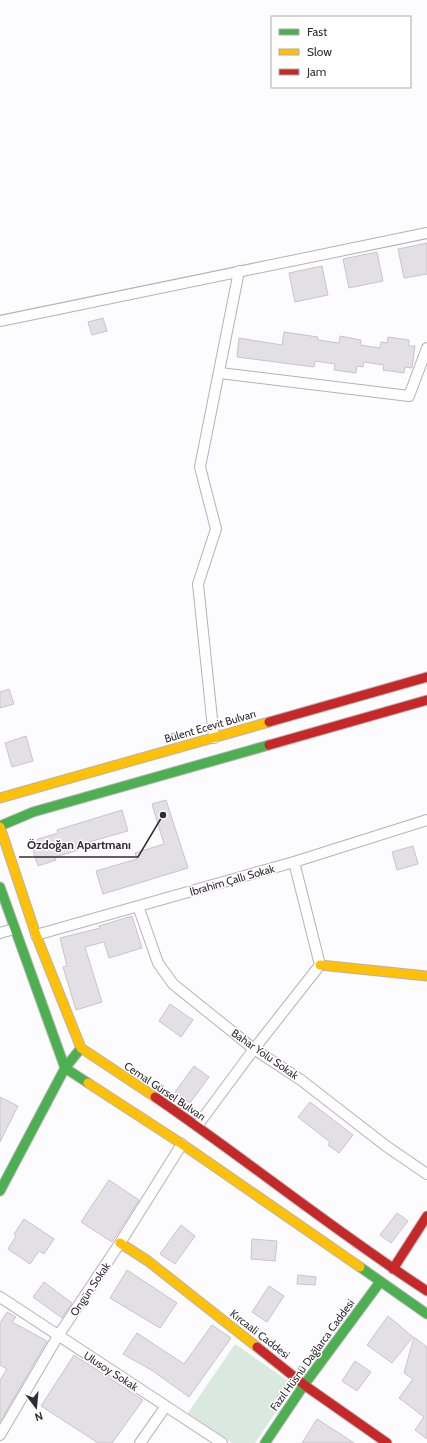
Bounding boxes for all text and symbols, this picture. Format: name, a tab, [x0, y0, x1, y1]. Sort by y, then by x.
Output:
legend	[271, 16, 411, 88]
text: Fast	[307, 24, 327, 39]
text: Slow	[307, 44, 332, 59]
text: Jam	[306, 64, 326, 79]
street label: Bülent Ecevit Bulvarı	[163, 706, 257, 746]
callout: Özdoğan Apartmanı	[19, 833, 138, 857]
text: Özdoğan Apartmanı	[27, 837, 131, 852]
street label: İbrahim Çallı Sokak	[188, 861, 276, 899]
street label: Bahar Yolu Sokak	[229, 1026, 301, 1082]
street label: Cemal Gürsel Bulvarı	[122, 1059, 208, 1123]
street label: Ongün Sokak	[67, 1259, 113, 1319]
street label: Fazıl Hüsnü Dağlarca Caddesi	[267, 1296, 357, 1414]
street label: Kırcaali Caddesi	[227, 1306, 293, 1362]
street label: Ulusoy Sokak	[81, 1348, 141, 1394]
north arrow	[16, 1387, 56, 1427]
text: N	[33, 1409, 44, 1424]

